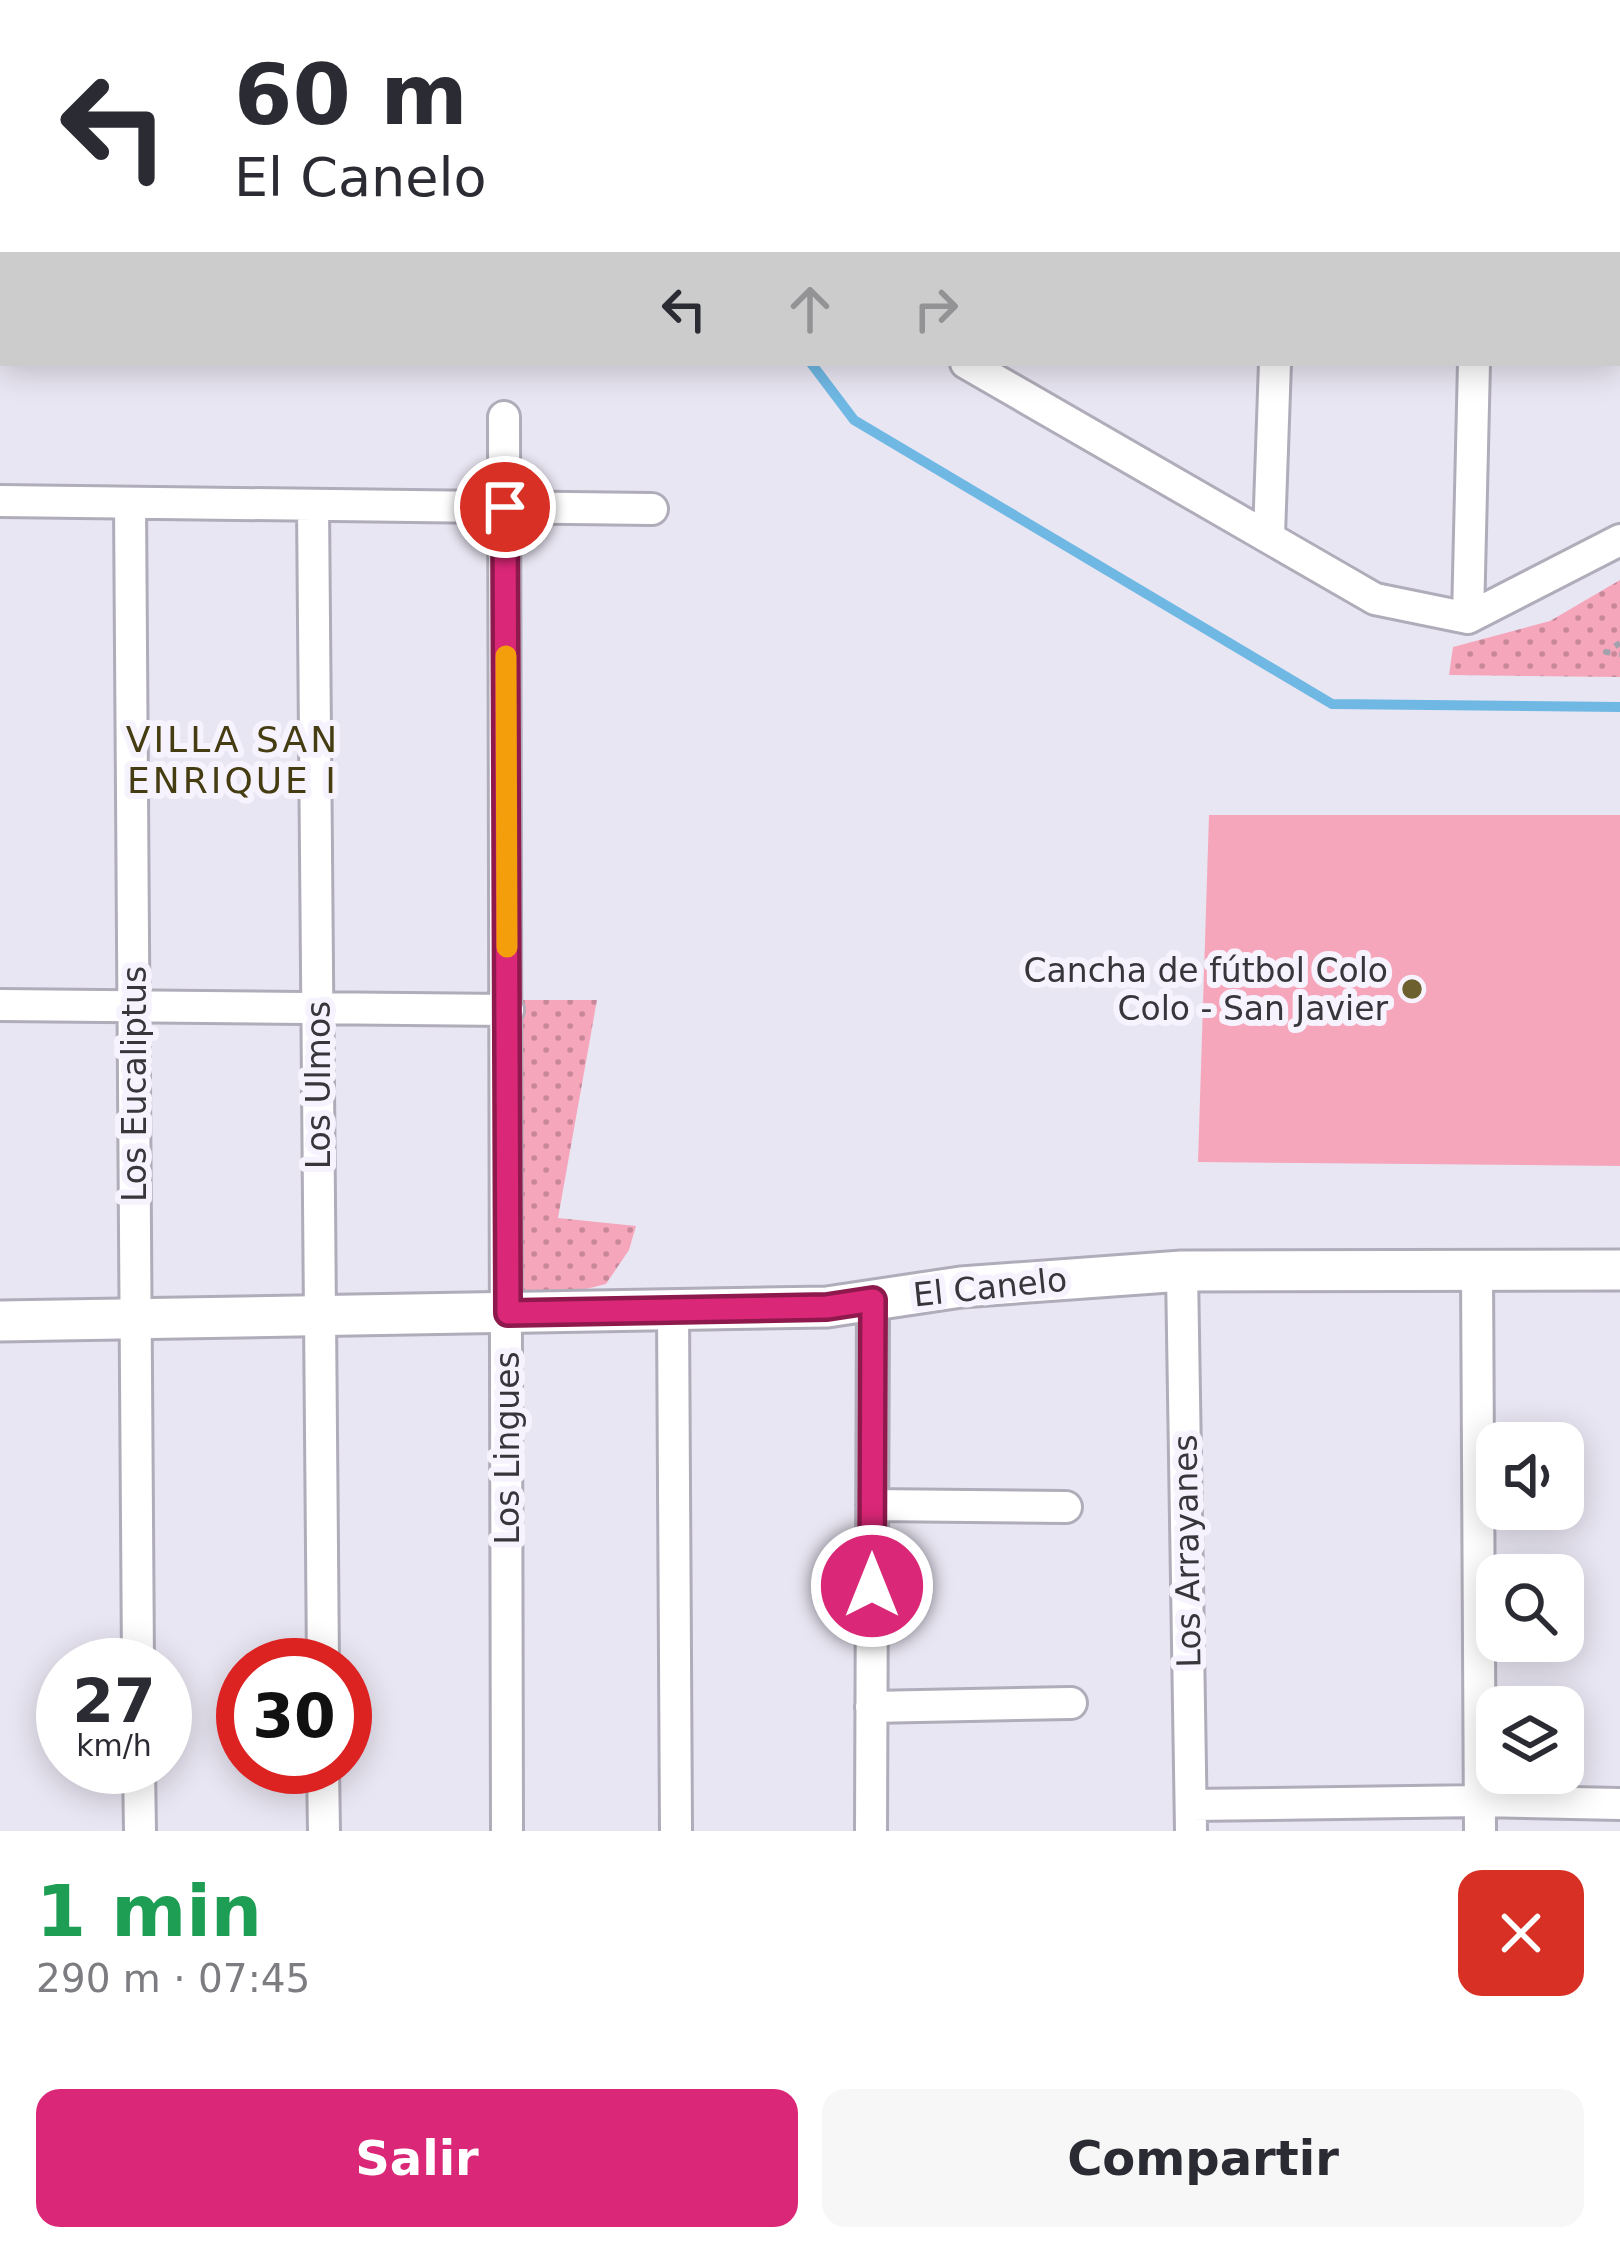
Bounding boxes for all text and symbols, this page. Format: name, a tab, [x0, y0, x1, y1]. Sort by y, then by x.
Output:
text: 60 m	[234, 46, 468, 144]
icon: left	[36, 48, 192, 204]
text: El Canelo	[234, 146, 487, 209]
icon: left	[651, 276, 717, 342]
icon: ahead	[777, 276, 843, 342]
icon: right	[903, 276, 969, 342]
pin	[454, 456, 556, 558]
icon: arrive	[472, 474, 538, 540]
district label: VILLA SAN ENRIQUE I	[126, 719, 340, 801]
place label: Cancha de fútbol Colo Colo - San Javier	[1023, 951, 1388, 1028]
street label: Los Eucaliptus	[115, 966, 154, 1202]
marker: Cancha de fútbol Colo Colo - San Javier	[1399, 976, 1425, 1002]
street label: Los Ulmos	[299, 1001, 338, 1169]
street label: El Canelo	[911, 1260, 1069, 1314]
street label: Los Lingues	[488, 1351, 527, 1545]
map controls	[1476, 1422, 1584, 1794]
button: sound	[1476, 1422, 1584, 1530]
street label: Los Arrayanes	[1165, 1434, 1209, 1668]
position arrow	[809, 1523, 935, 1649]
button: search	[1476, 1554, 1584, 1662]
speed limit sign: 30	[216, 1638, 372, 1794]
text: 27	[72, 1666, 156, 1736]
button: layers	[1476, 1686, 1584, 1794]
text: km/h	[76, 1728, 152, 1763]
text: 1 min	[36, 1869, 262, 1953]
button: close	[1458, 1870, 1584, 1996]
text: 290 m · 07:45	[36, 1956, 310, 2001]
button: Salir	[36, 2089, 798, 2227]
button: Compartir	[822, 2089, 1584, 2227]

